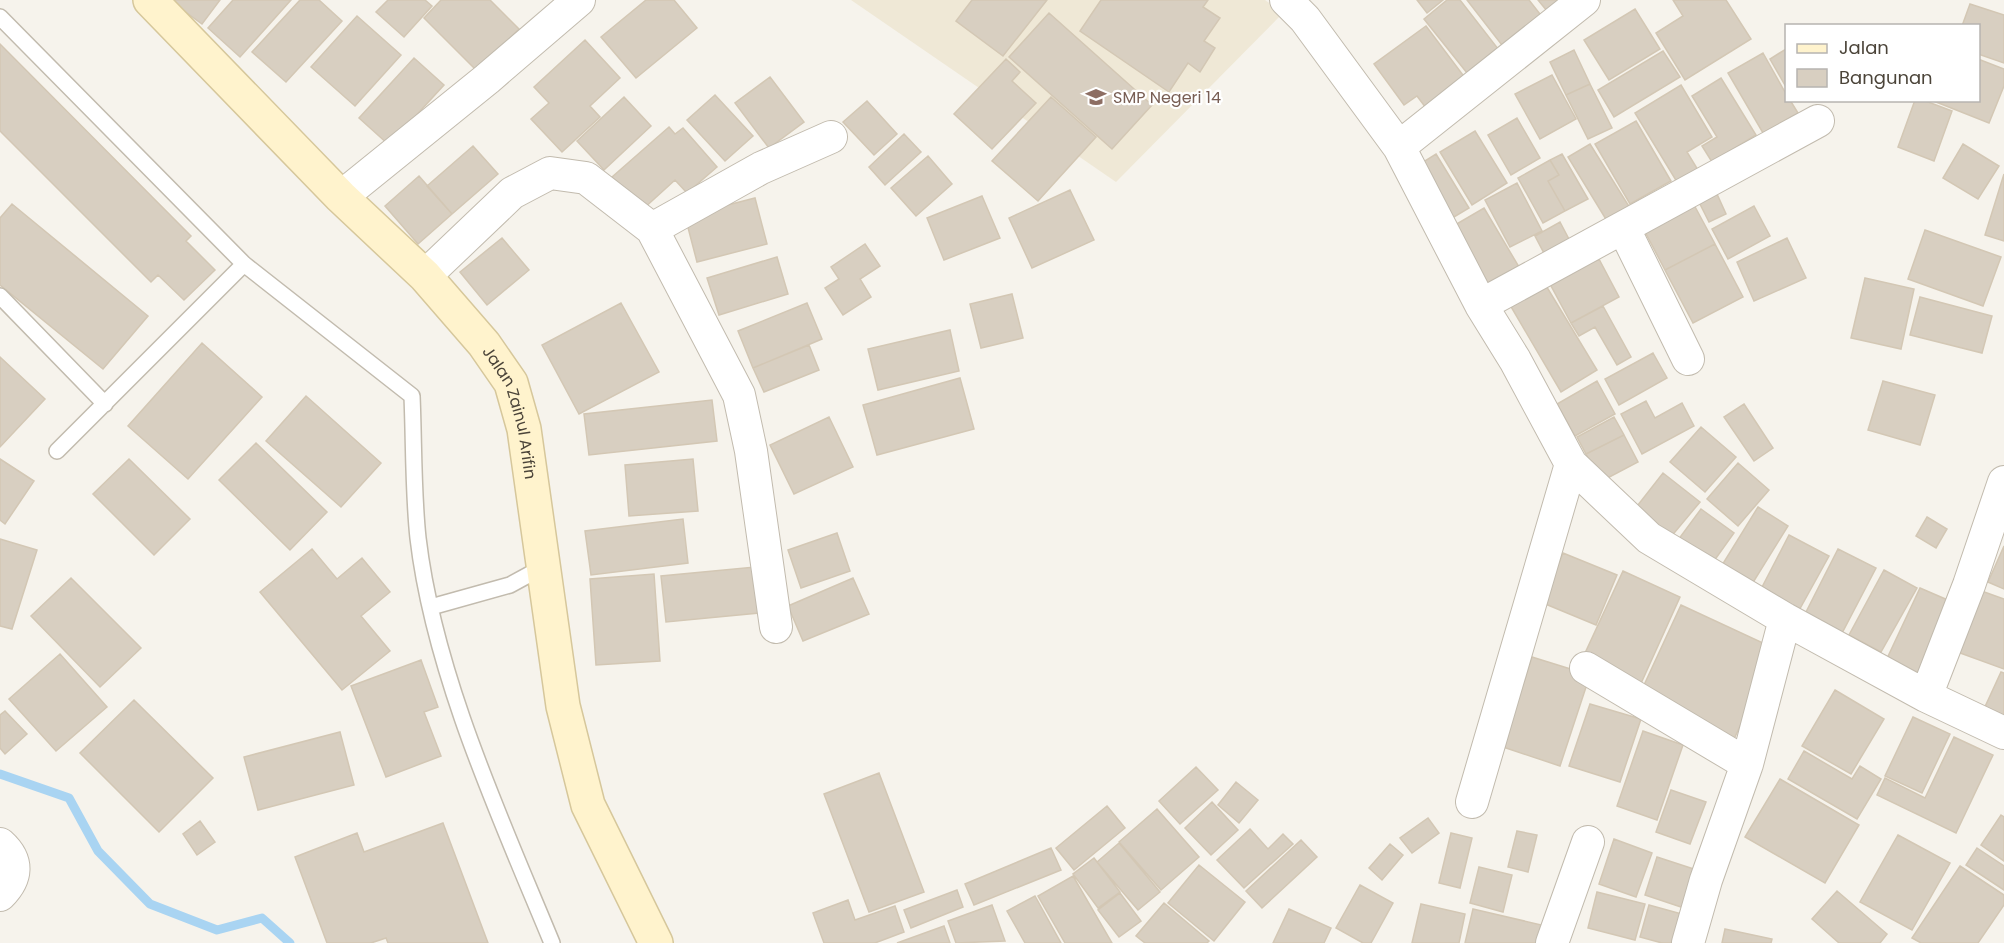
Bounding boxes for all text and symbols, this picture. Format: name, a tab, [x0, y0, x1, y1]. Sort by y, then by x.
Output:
legend	[1785, 24, 1980, 102]
text: Jalan	[1839, 35, 1889, 60]
text: Bangunan	[1839, 65, 1933, 90]
school or university icon: SMP Negeri 14	[1084, 85, 1108, 109]
place label: SMP Negeri 14	[1113, 86, 1221, 109]
street label: Jalan Zainul Arifin	[477, 341, 542, 481]

